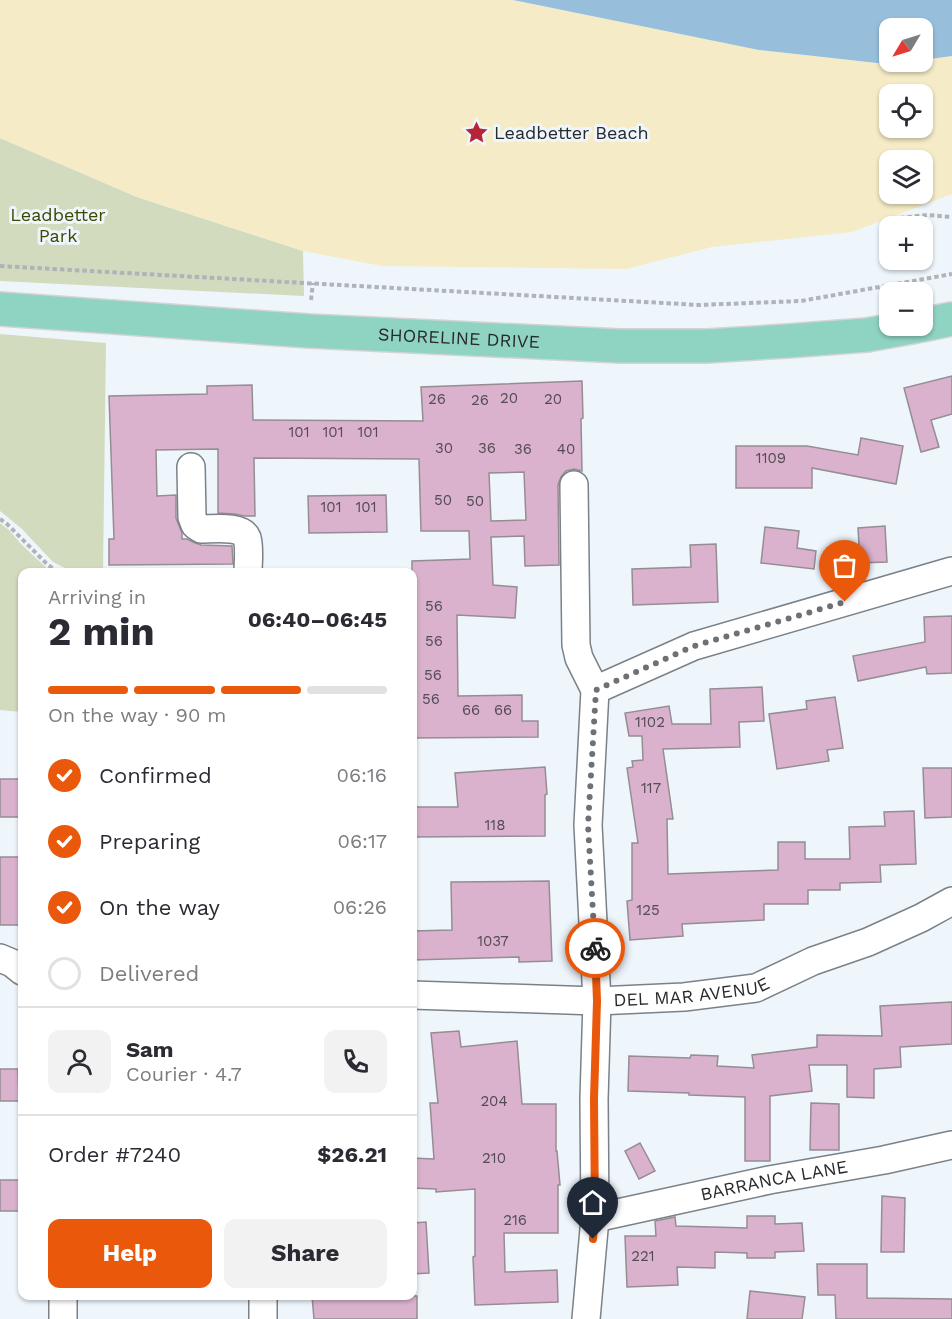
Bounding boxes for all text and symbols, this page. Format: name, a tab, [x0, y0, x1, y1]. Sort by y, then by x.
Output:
north arrow	[879, 18, 933, 72]
map controls	[879, 18, 933, 336]
button: locate	[879, 84, 933, 138]
place icon: Leadbetter Beach	[463, 120, 489, 146]
place label: Leadbetter Beach	[494, 122, 649, 143]
button: layers	[879, 150, 933, 204]
park label: Leadbetter Park	[10, 204, 106, 246]
button: +	[879, 216, 933, 270]
button: −	[879, 282, 933, 336]
street label: SHORELINE DRIVE	[378, 323, 541, 352]
house number: 20	[500, 389, 518, 407]
house number: 26	[428, 390, 446, 408]
house number: 20	[544, 390, 562, 408]
house number: 26	[471, 391, 489, 409]
house number: 101	[288, 423, 310, 441]
house number: 101	[322, 423, 344, 441]
house number: 101	[357, 423, 379, 441]
house number: 30	[435, 439, 453, 457]
house number: 36	[478, 439, 496, 457]
house number: 36	[514, 440, 532, 458]
house number: 40	[557, 440, 575, 458]
house number: 1109	[756, 449, 786, 467]
house number: 50	[434, 491, 452, 509]
house number: 50	[466, 492, 484, 510]
house number: 101	[320, 498, 342, 516]
house number: 101	[355, 498, 377, 516]
pin	[819, 540, 870, 602]
icon: bag	[828, 549, 861, 582]
text: Arriving in	[48, 585, 146, 609]
house number: 56	[425, 597, 443, 615]
text: 06:40–06:45	[248, 607, 387, 632]
text: 2 min	[48, 609, 155, 654]
house number: 56	[425, 632, 443, 650]
house number: 56	[424, 666, 442, 684]
house number: 56	[422, 690, 440, 708]
house number: 66	[462, 701, 480, 719]
house number: 66	[494, 701, 512, 719]
text: On the way · 90 m	[48, 703, 226, 727]
house number: 1102	[635, 713, 665, 731]
icon: check	[48, 759, 81, 792]
text: Confirmed	[99, 763, 212, 788]
text: 06:16	[337, 763, 387, 787]
house number: 117	[641, 779, 661, 797]
house number: 118	[485, 816, 505, 834]
icon: check	[48, 825, 81, 858]
text: Preparing	[99, 829, 200, 854]
text: 06:17	[337, 829, 387, 853]
icon: check	[48, 891, 81, 924]
text: On the way	[99, 895, 220, 920]
text: 06:26	[333, 895, 387, 919]
house number: 125	[636, 901, 660, 919]
courier	[565, 918, 625, 978]
house number: 1037	[477, 932, 509, 950]
icon: bike	[579, 932, 612, 965]
text: Delivered	[99, 961, 199, 986]
street label: DEL MAR AVENUE	[613, 972, 773, 1010]
button: person	[48, 1030, 111, 1093]
button: phone	[324, 1030, 387, 1093]
text: Sam	[126, 1037, 174, 1062]
text: Courier · 4.7	[126, 1062, 242, 1086]
house number: 204	[480, 1092, 508, 1110]
text: Order #7240	[48, 1142, 181, 1167]
text: $26.21	[317, 1142, 387, 1167]
house number: 210	[482, 1149, 506, 1167]
street label: BARRANCA LANE	[698, 1156, 849, 1205]
pin	[567, 1177, 618, 1239]
icon: home	[576, 1186, 609, 1219]
house number: 216	[503, 1211, 527, 1229]
button: Help	[48, 1219, 212, 1288]
button: Share	[224, 1219, 387, 1288]
house number: 221	[631, 1247, 655, 1265]

